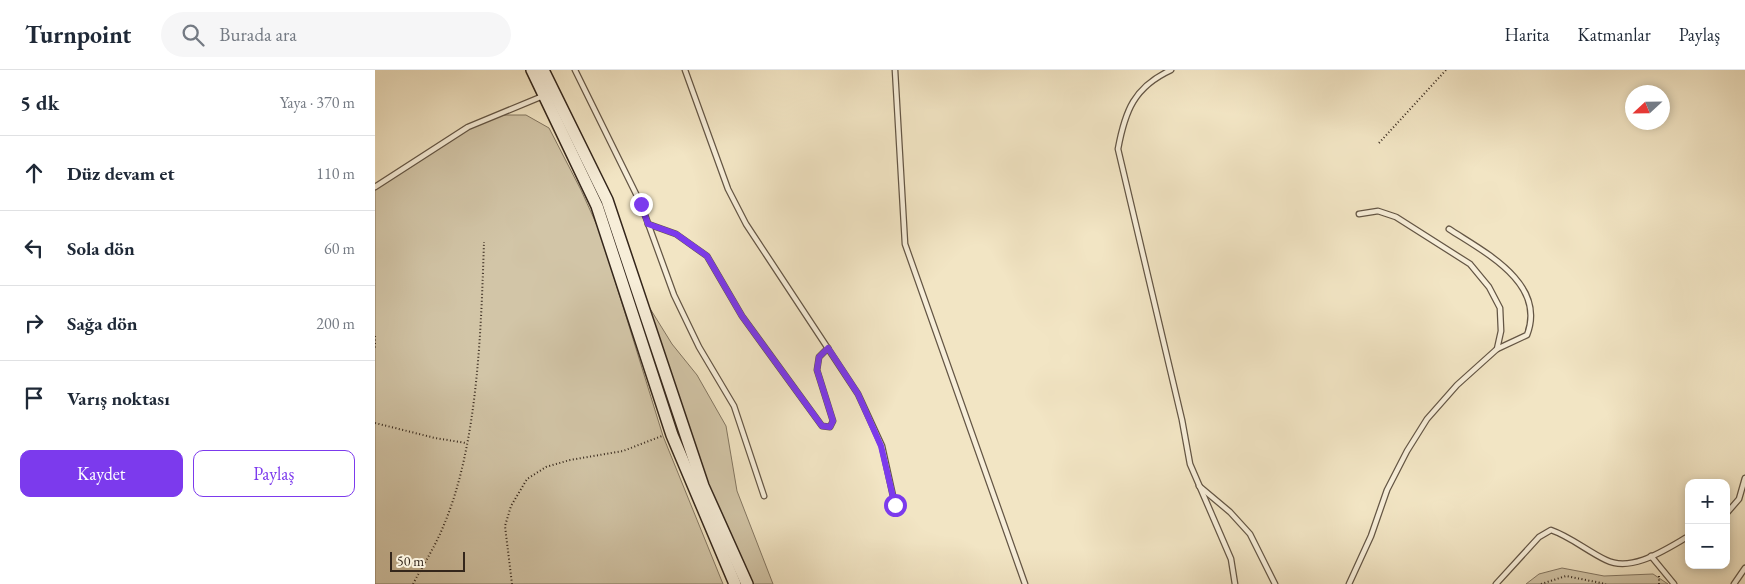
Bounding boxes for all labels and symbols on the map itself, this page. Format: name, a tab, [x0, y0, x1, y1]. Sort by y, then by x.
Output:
north arrow	[1625, 85, 1670, 130]
route end	[630, 193, 653, 216]
route start	[884, 494, 907, 517]
scale bar	[390, 549, 465, 572]

